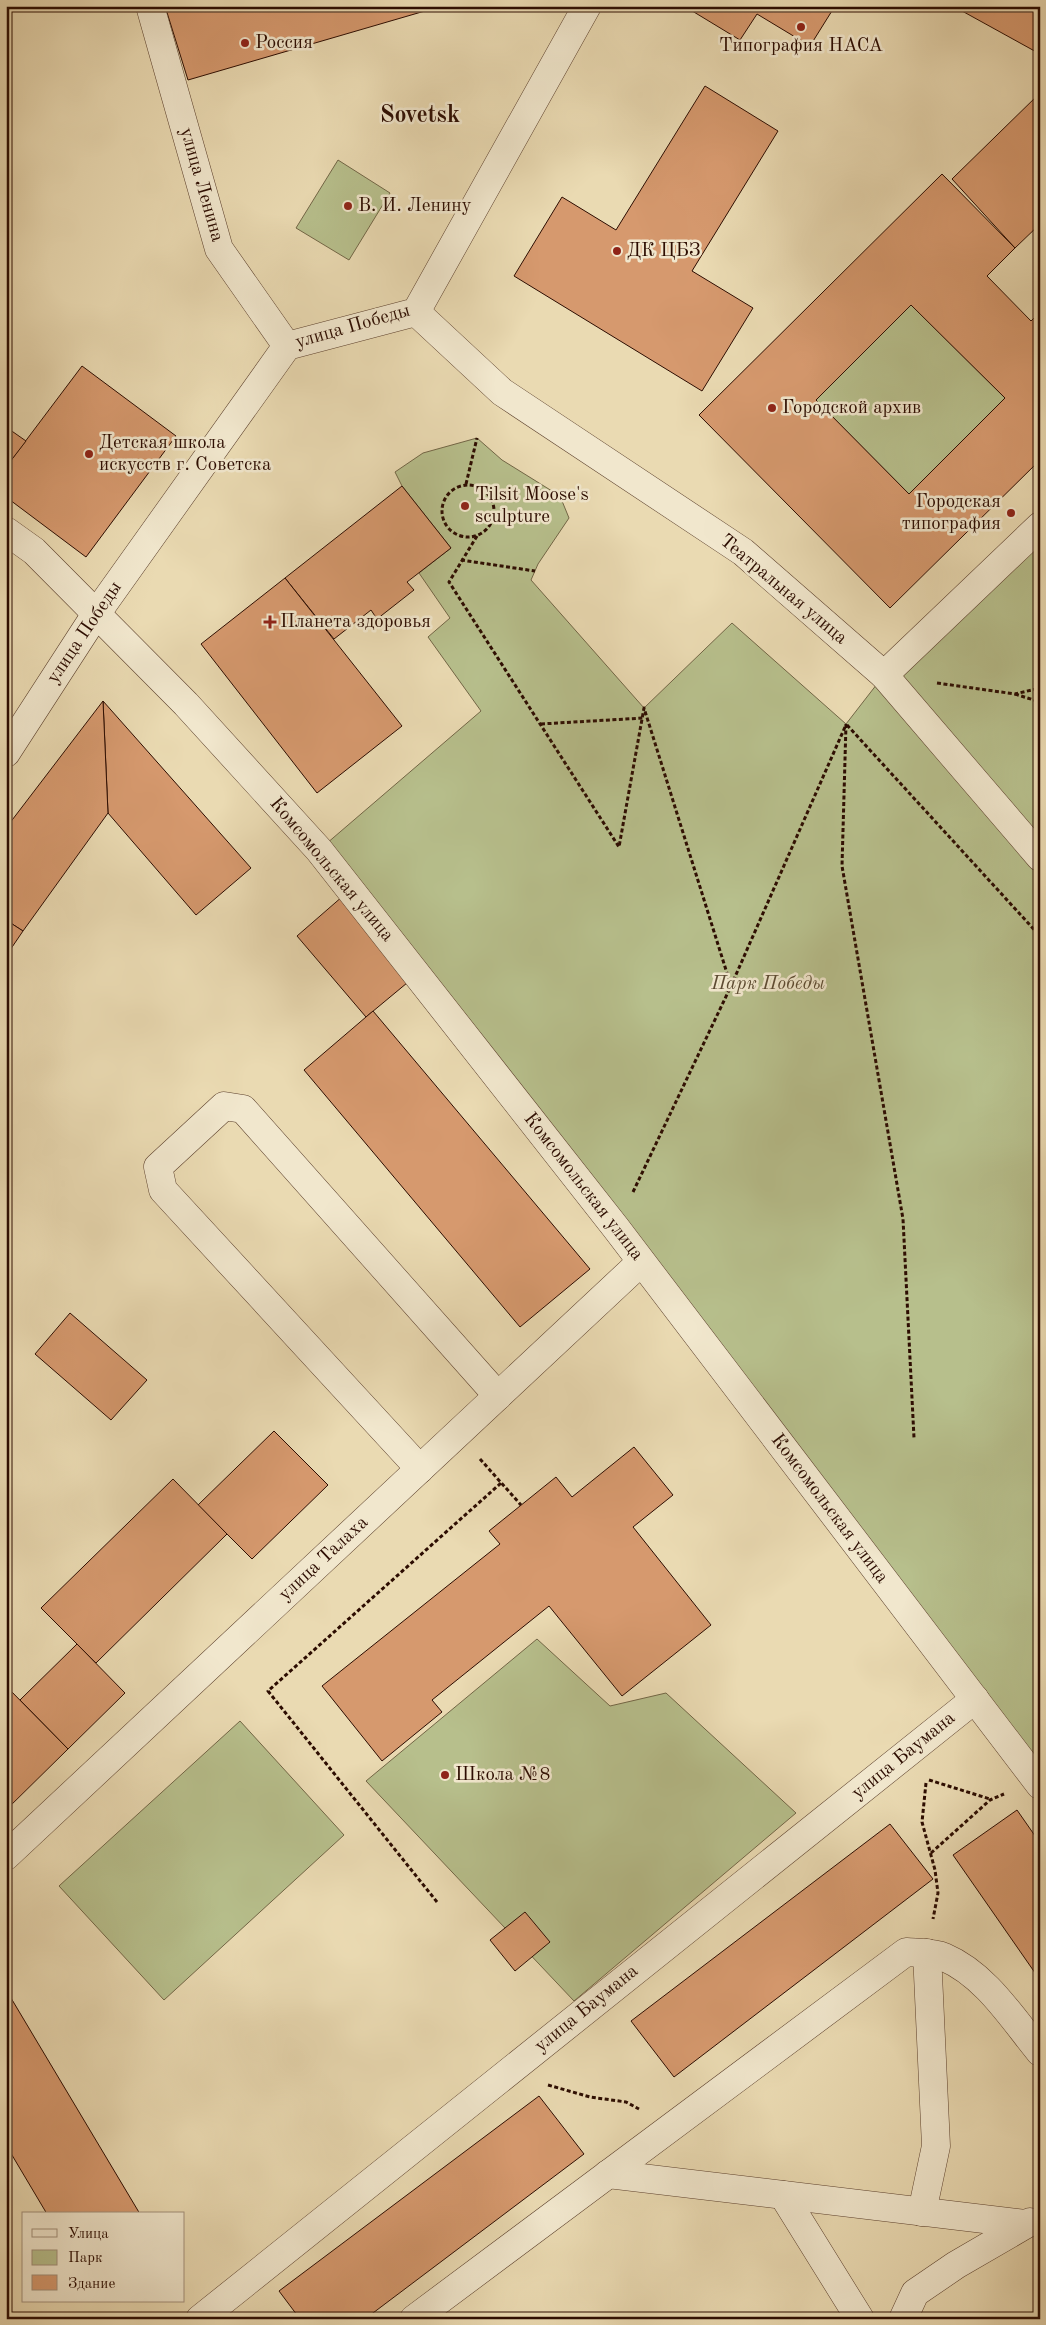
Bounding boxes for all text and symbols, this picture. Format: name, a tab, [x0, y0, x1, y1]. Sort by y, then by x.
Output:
marker: Типография НАСА	[795, 21, 807, 33]
place label: Россия	[255, 34, 313, 53]
marker: Россия	[239, 37, 251, 49]
place label: Типография НАСА	[719, 37, 883, 56]
district label: Sovetsk	[380, 104, 460, 128]
street label: улица Ленина	[176, 126, 227, 245]
place label: В. И. Ленину	[358, 197, 472, 216]
marker: В. И. Ленину	[342, 200, 354, 212]
place label: ДК ЦБЗ	[627, 242, 701, 261]
marker: ДК ЦБЗ	[611, 245, 623, 257]
street label: улица Победы	[294, 302, 412, 352]
place label: Городской архив	[782, 399, 921, 418]
marker: Городской архив	[766, 402, 778, 414]
place label: Детская школа искусств г. Советска	[99, 434, 272, 475]
marker: Детская школа искусств г. Советска	[83, 448, 95, 460]
place label: Tilsit Moose's sculpture	[475, 486, 589, 527]
place label: Городская типография	[902, 493, 1001, 534]
marker: Tilsit Moose's sculpture	[459, 500, 471, 512]
marker: Городская типография	[1005, 507, 1017, 519]
street label: Театральная улица	[716, 531, 851, 649]
street label: улица Победы	[44, 579, 126, 687]
place label: Планета здоровья	[280, 613, 431, 632]
marker: Планета здоровья	[264, 616, 276, 628]
street label: Комсомольская улица	[265, 794, 397, 946]
park label: Парк Победы	[710, 974, 825, 994]
street label: Комсомольская улица	[520, 1110, 647, 1265]
street label: Комсомольская улица	[767, 1431, 892, 1588]
street label: улица Талаха	[276, 1513, 373, 1605]
street label: улица Баумана	[849, 1708, 960, 1803]
place label: Школа №8	[455, 1766, 551, 1785]
marker: Школа №8	[439, 1769, 451, 1781]
street label: улица Баумана	[532, 1961, 643, 2056]
legend	[22, 2212, 185, 2302]
text: Улица	[68, 2227, 109, 2242]
text: Парк	[68, 2251, 103, 2266]
text: Здание	[68, 2277, 115, 2292]

